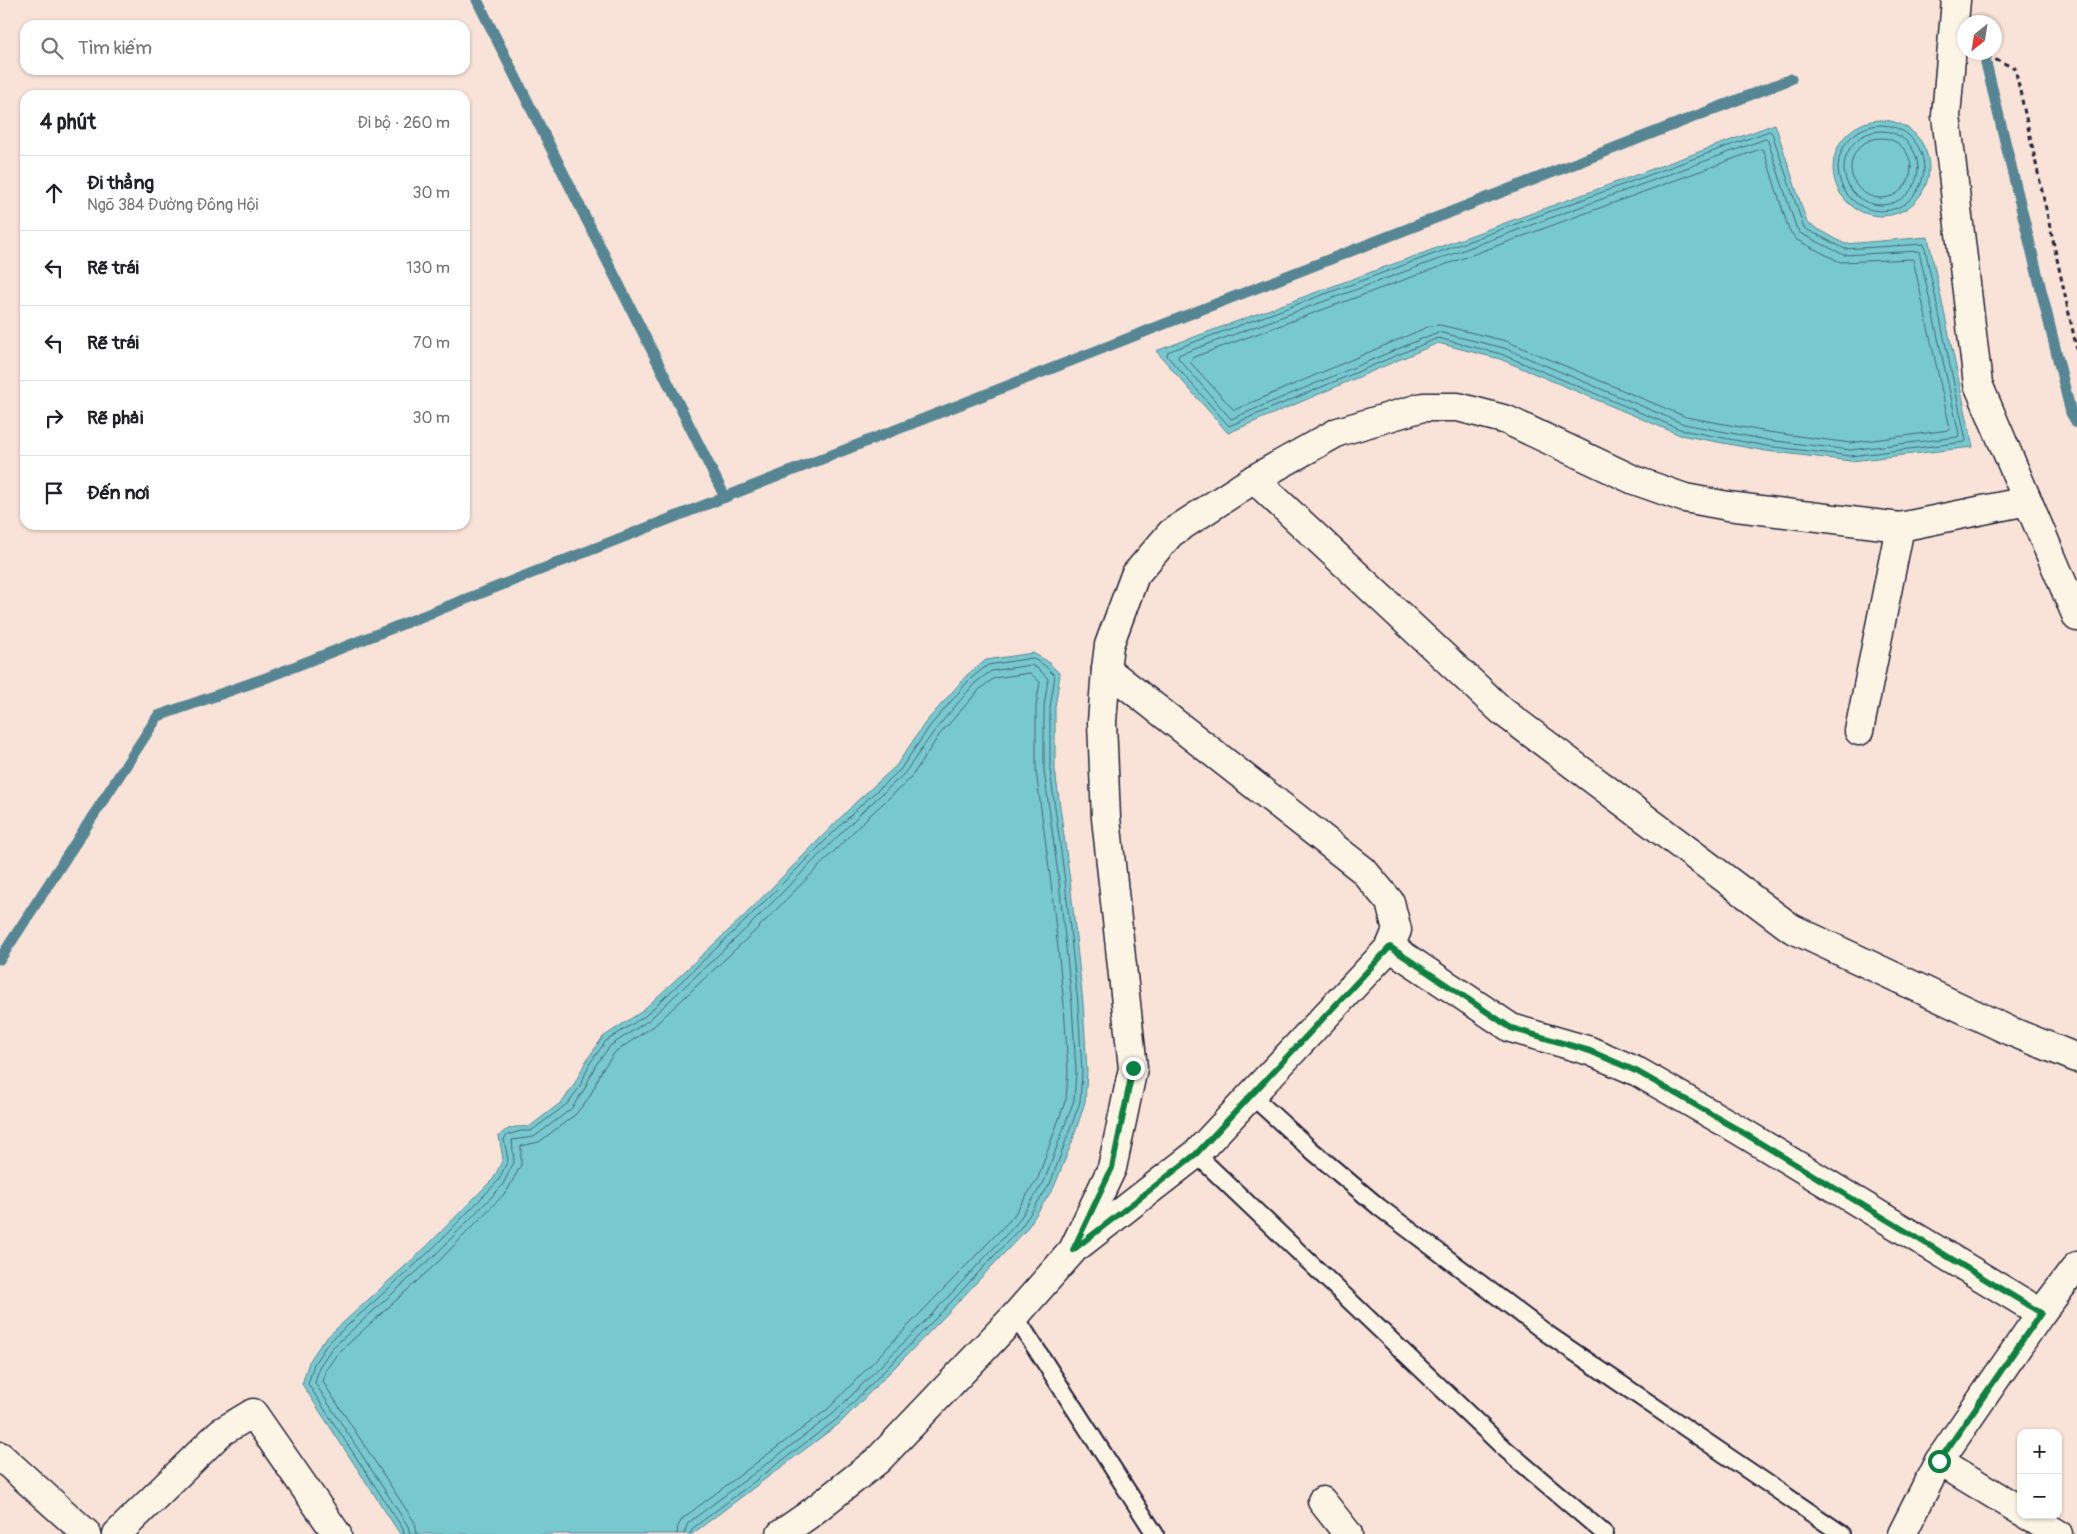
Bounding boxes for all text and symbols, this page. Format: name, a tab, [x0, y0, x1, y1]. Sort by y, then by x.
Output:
north arrow	[1957, 15, 2002, 60]
search box	[20, 20, 470, 75]
icon: search	[38, 34, 66, 62]
text: Tìm kiếm	[78, 36, 152, 60]
text: 4 phút	[40, 109, 96, 136]
text: Đi bộ · 260 m	[357, 113, 450, 133]
text: Đi thẳng	[87, 171, 154, 195]
icon: ahead	[40, 179, 68, 207]
text: 30 m	[412, 183, 450, 203]
text: Ngõ 384 Đường Đông Hội	[87, 195, 258, 215]
icon: left	[40, 254, 68, 282]
text: Rẽ trái	[87, 256, 139, 280]
text: 130 m	[406, 258, 450, 278]
icon: left	[40, 329, 68, 357]
text: Rẽ trái	[87, 331, 139, 355]
text: 70 m	[413, 333, 450, 353]
icon: right	[40, 404, 68, 432]
text: Rẽ phải	[87, 406, 143, 430]
text: 30 m	[412, 408, 450, 428]
icon: arrive	[40, 479, 68, 507]
text: Đến nơi	[87, 481, 149, 505]
route end	[1122, 1057, 1145, 1080]
map controls	[2017, 1429, 2062, 1519]
button: +	[2017, 1429, 2062, 1474]
route start	[1928, 1450, 1951, 1473]
button: −	[2017, 1474, 2062, 1519]

